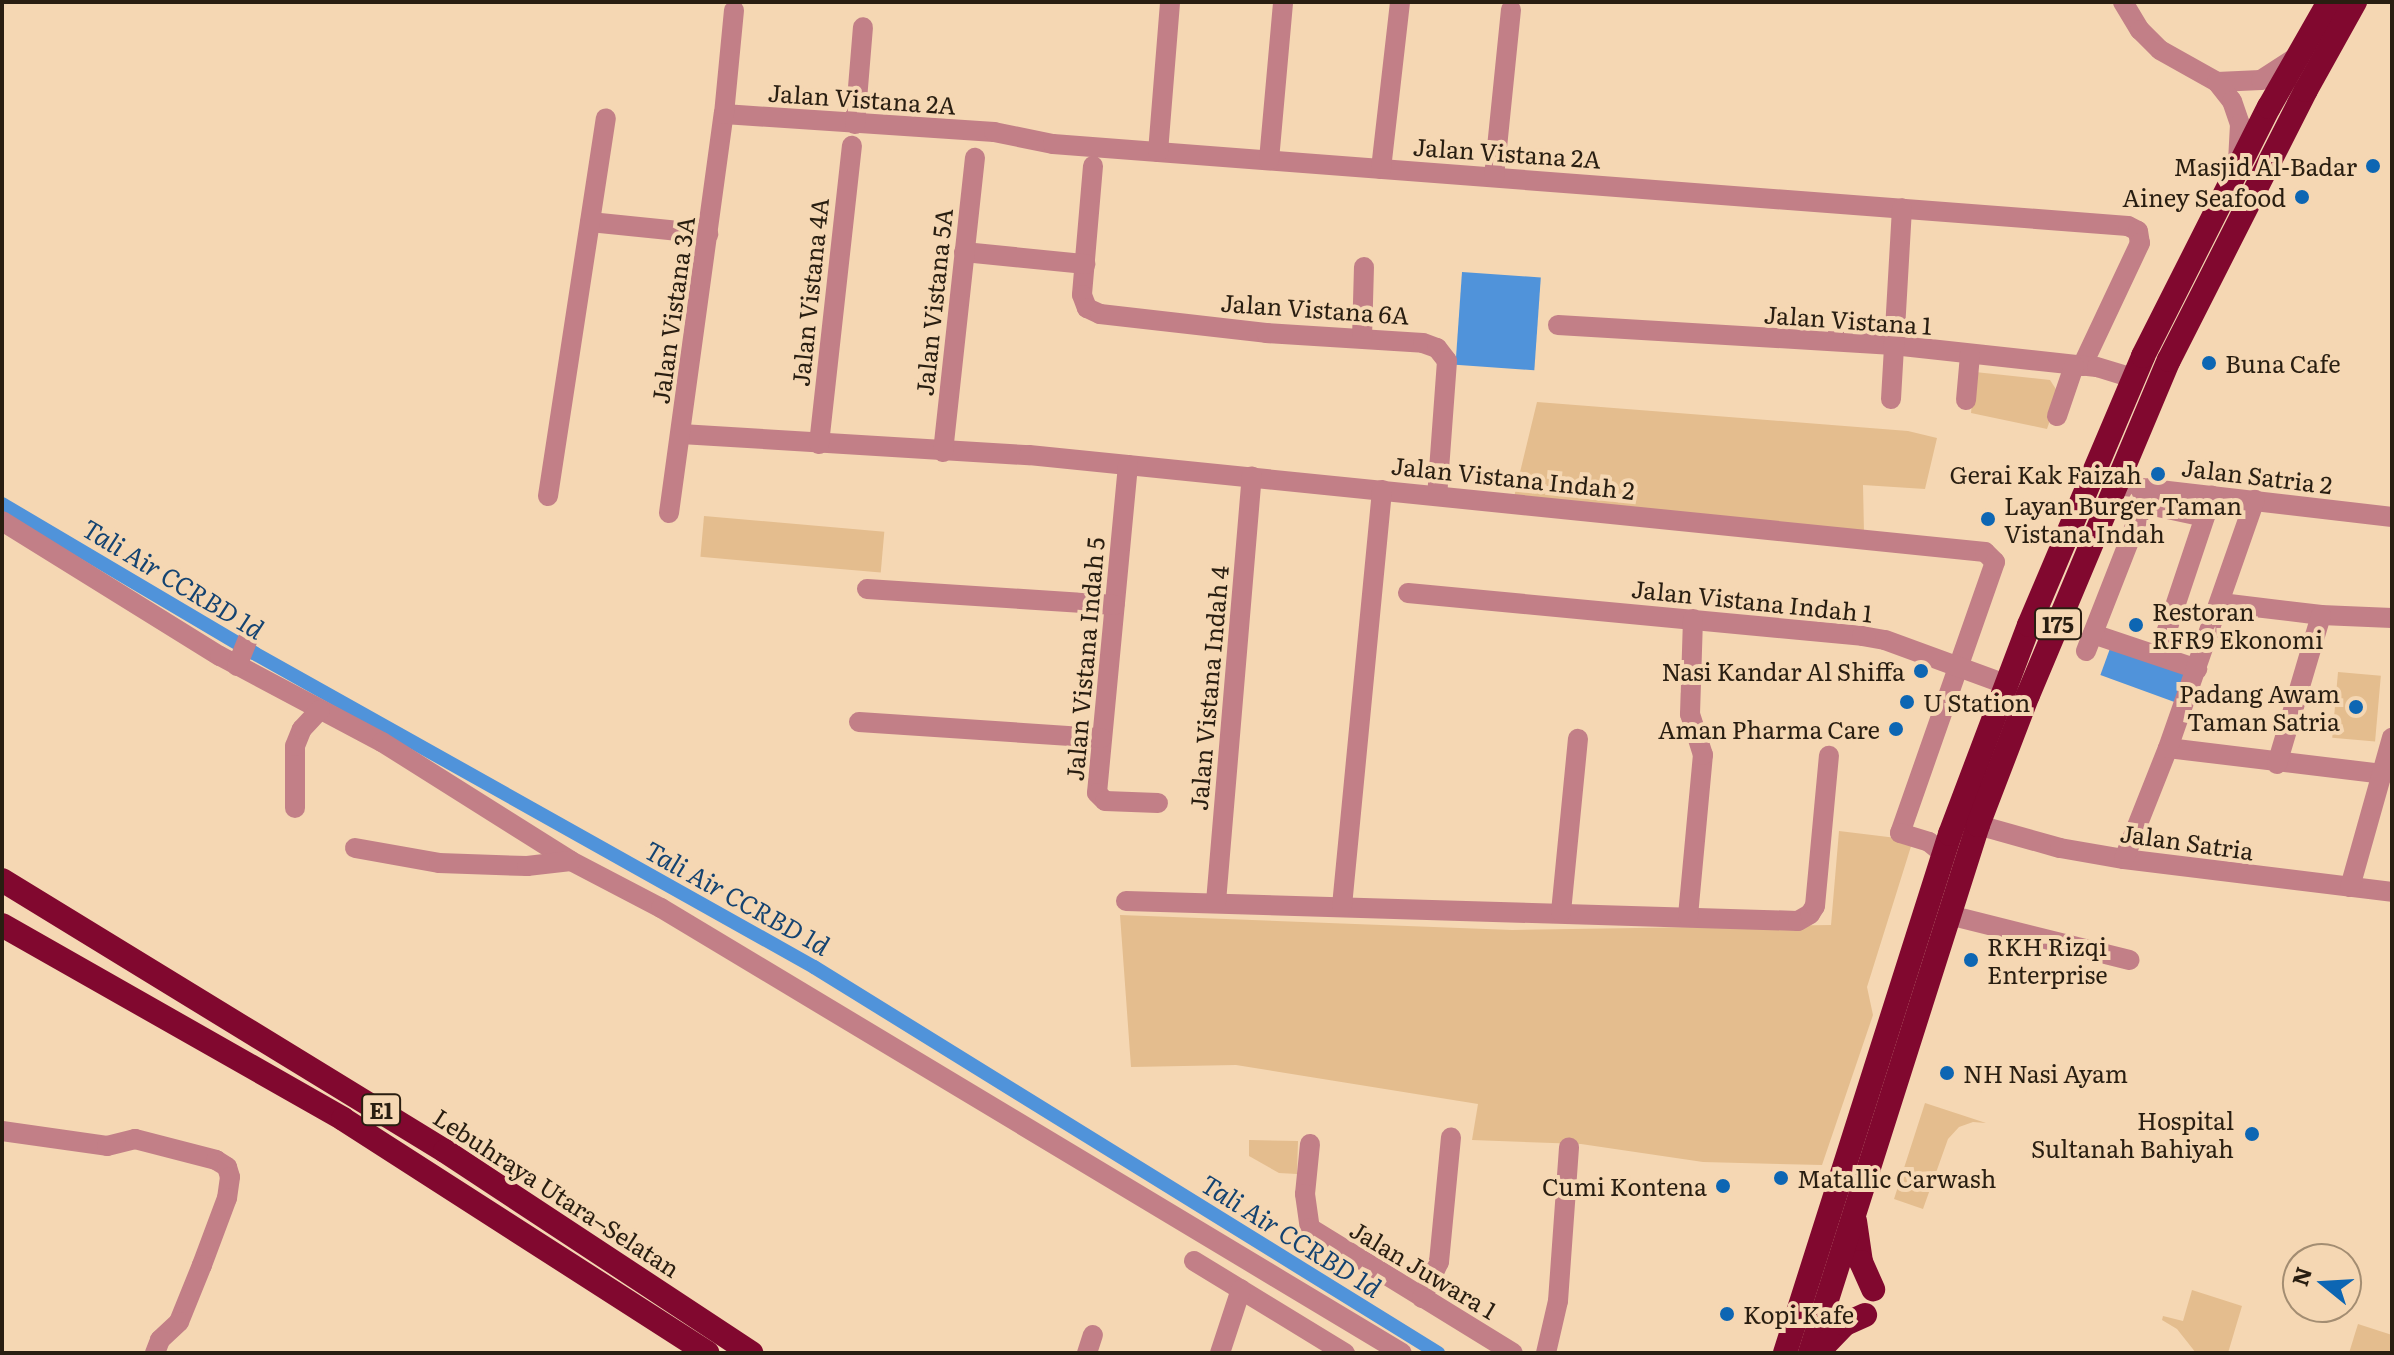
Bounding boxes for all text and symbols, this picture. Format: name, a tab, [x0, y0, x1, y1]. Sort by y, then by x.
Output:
street label: Jalan Vistana 2A	[767, 77, 957, 119]
street label: Jalan Vistana 2A	[1412, 131, 1602, 173]
place label: Masjid Al-Badar	[2173, 152, 2357, 180]
marker: Masjid Al-Badar	[2364, 157, 2382, 175]
place label: Ainey Seafood	[2122, 183, 2286, 211]
marker: Ainey Seafood	[2293, 188, 2311, 206]
street label: Jalan Vistana 4A	[785, 196, 833, 388]
street label: Jalan Vistana 5A	[909, 207, 957, 397]
street label: Jalan Vistana 3A	[645, 214, 699, 406]
street label: Jalan Vistana 6A	[1220, 287, 1410, 329]
street label: Jalan Vistana 1	[1763, 299, 1933, 339]
place label: Buna Cafe	[2225, 349, 2341, 377]
marker: Buna Cafe	[2200, 354, 2218, 372]
street label: Jalan Vistana Indah 2	[1390, 450, 1636, 504]
street label: Jalan Satria 2	[2180, 451, 2334, 499]
place label: Gerai Kak Faizah	[1949, 460, 2142, 488]
marker: Gerai Kak Faizah	[2149, 465, 2167, 483]
place label: Layan Burger Taman Vistana Indah	[2004, 491, 2242, 547]
marker: Layan Burger Taman Vistana Indah	[1979, 510, 1997, 528]
water label: Tali Air CCRBD 1d	[78, 512, 270, 644]
street label: Jalan Vistana Indah 5	[1059, 536, 1109, 782]
street label: Jalan Vistana Indah 4	[1183, 564, 1233, 812]
street label: Jalan Vistana Indah 1	[1630, 573, 1874, 627]
place label: Restoran RFR9 Ekonomi	[2152, 597, 2323, 653]
road number: 175	[2034, 606, 2082, 642]
marker: Restoran RFR9 Ekonomi	[2127, 616, 2145, 634]
place label: Nasi Kandar Al Shiffa	[1661, 657, 1905, 685]
marker: Nasi Kandar Al Shiffa	[1912, 662, 1930, 680]
place label: Padang Awam Taman Satria	[2179, 679, 2340, 735]
place label: U Station	[1923, 688, 2030, 716]
marker: U Station	[1898, 693, 1916, 711]
marker: Padang Awam Taman Satria	[2347, 698, 2365, 716]
place label: Aman Pharma Care	[1658, 715, 1880, 743]
marker: Aman Pharma Care	[1887, 720, 1905, 738]
street label: Jalan Satria	[2118, 817, 2256, 865]
water label: Tali Air CCRBD 1d	[640, 833, 836, 961]
place label: RKH Rizqi Enterprise	[1987, 932, 2108, 988]
marker: RKH Rizqi Enterprise	[1962, 951, 1980, 969]
place label: NH Nasi Ayam	[1963, 1059, 2128, 1087]
marker: NH Nasi Ayam	[1938, 1064, 1956, 1082]
road number: E1	[361, 1092, 401, 1128]
street label: Lebuhraya Utara–Selatan	[429, 1102, 685, 1282]
place label: Hospital Sultanah Bahiyah	[2031, 1106, 2234, 1162]
marker: Hospital Sultanah Bahiyah	[2241, 1123, 2263, 1145]
place label: Matallic Carwash	[1797, 1164, 1996, 1192]
water label: Tali Air CCRBD 1d	[1196, 1167, 1388, 1303]
marker: Matallic Carwash	[1772, 1169, 1790, 1187]
place label: Cumi Kontena	[1542, 1172, 1707, 1200]
marker: Cumi Kontena	[1714, 1177, 1732, 1195]
street label: Jalan Juwara 1	[1345, 1214, 1503, 1324]
north arrow	[2282, 1243, 2362, 1323]
text: N	[2282, 1262, 2319, 1290]
place label: Kopi Kafe	[1743, 1300, 1854, 1328]
marker: Kopi Kafe	[1718, 1305, 1736, 1323]

